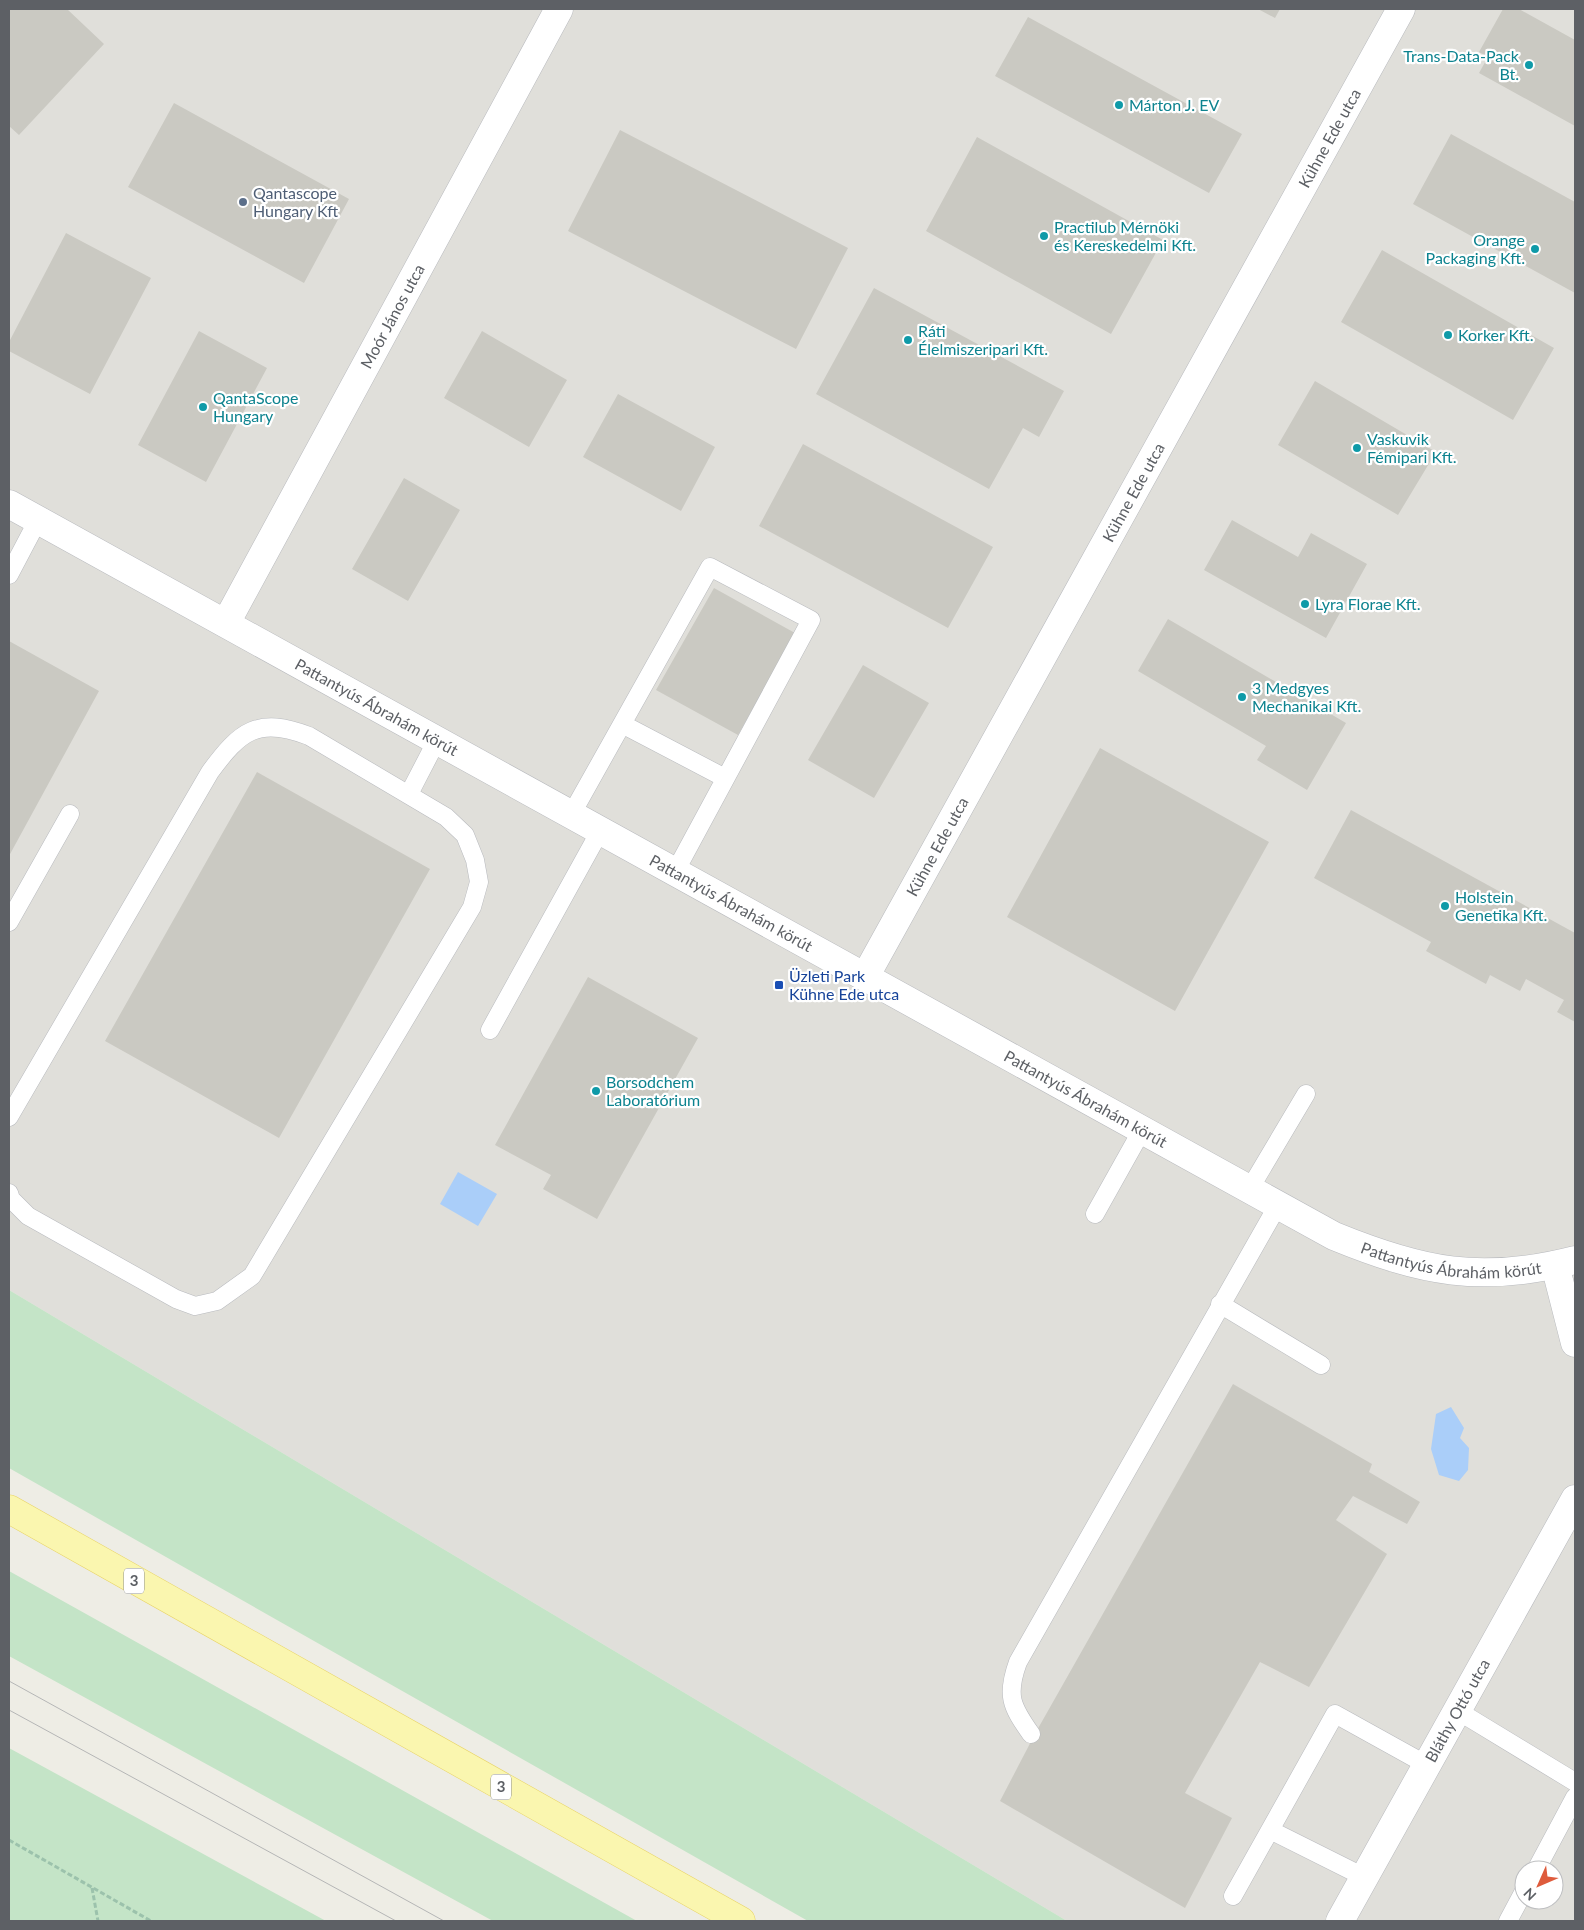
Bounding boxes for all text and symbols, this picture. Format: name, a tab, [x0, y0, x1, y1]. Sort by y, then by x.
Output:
place label: Trans-Data-Pack Bt.	[1403, 46, 1520, 83]
marker: Trans-Data-Pack Bt.	[1523, 59, 1535, 71]
street label: Kühne Ede utca	[1294, 85, 1364, 191]
place label: Márton J. EV	[1129, 95, 1219, 114]
marker: Márton J. EV	[1113, 99, 1125, 111]
place label: Qantascope Hungary Kft	[253, 183, 338, 220]
marker: Qantascope Hungary Kft	[237, 196, 249, 208]
place label: Practilub Mérnöki és Kereskedelmi Kft.	[1054, 217, 1196, 254]
marker: Practilub Mérnöki és Kereskedelmi Kft.	[1038, 230, 1050, 242]
place label: Orange Packaging Kft.	[1426, 230, 1525, 267]
marker: Orange Packaging Kft.	[1529, 243, 1541, 255]
street label: Moór János utca	[356, 261, 428, 371]
place label: Ráti Élelmiszeripari Kft.	[918, 321, 1048, 358]
place label: Korker Kft.	[1458, 325, 1534, 344]
marker: Korker Kft.	[1442, 329, 1454, 341]
marker: Ráti Élelmiszeripari Kft.	[902, 334, 914, 346]
place label: QantaScope Hungary	[213, 388, 299, 425]
marker: QantaScope Hungary	[197, 401, 209, 413]
place label: Vaskuvik Fémipari Kft.	[1367, 429, 1456, 466]
street label: Kühne Ede utca	[1098, 439, 1168, 545]
marker: Vaskuvik Fémipari Kft.	[1351, 442, 1363, 454]
place label: Lyra Florae Kft.	[1315, 594, 1421, 613]
marker: Lyra Florae Kft.	[1299, 598, 1311, 610]
street label: Pattantyús Ábrahám körút	[292, 654, 462, 759]
place label: 3 Medgyes Mechanikai Kft.	[1252, 678, 1361, 715]
marker: 3 Medgyes Mechanikai Kft.	[1236, 691, 1248, 703]
street label: Kühne Ede utca	[902, 794, 972, 899]
street label: Pattantyús Ábrahám körút	[647, 850, 816, 955]
place label: Holstein Genetika Kft.	[1455, 887, 1547, 924]
marker: Holstein Genetika Kft.	[1439, 900, 1451, 912]
place label: Üzleti Park Kühne Ede utca	[789, 966, 899, 1003]
marker: Üzleti Park Kühne Ede utca	[773, 979, 785, 991]
street label: Pattantyús Ábrahám körút	[1001, 1046, 1171, 1151]
place label: Borsodchem Laboratórium	[606, 1072, 700, 1109]
marker: Borsodchem Laboratórium	[590, 1085, 602, 1097]
street label: Pattantyús Ábrahám körút	[1359, 1237, 1543, 1282]
road number: 3	[124, 1568, 144, 1594]
street label: Bláthy Ottó utca	[1420, 1655, 1493, 1765]
road number: 3	[491, 1774, 511, 1800]
north arrow	[1514, 1860, 1564, 1910]
text: N	[1520, 1885, 1539, 1904]

